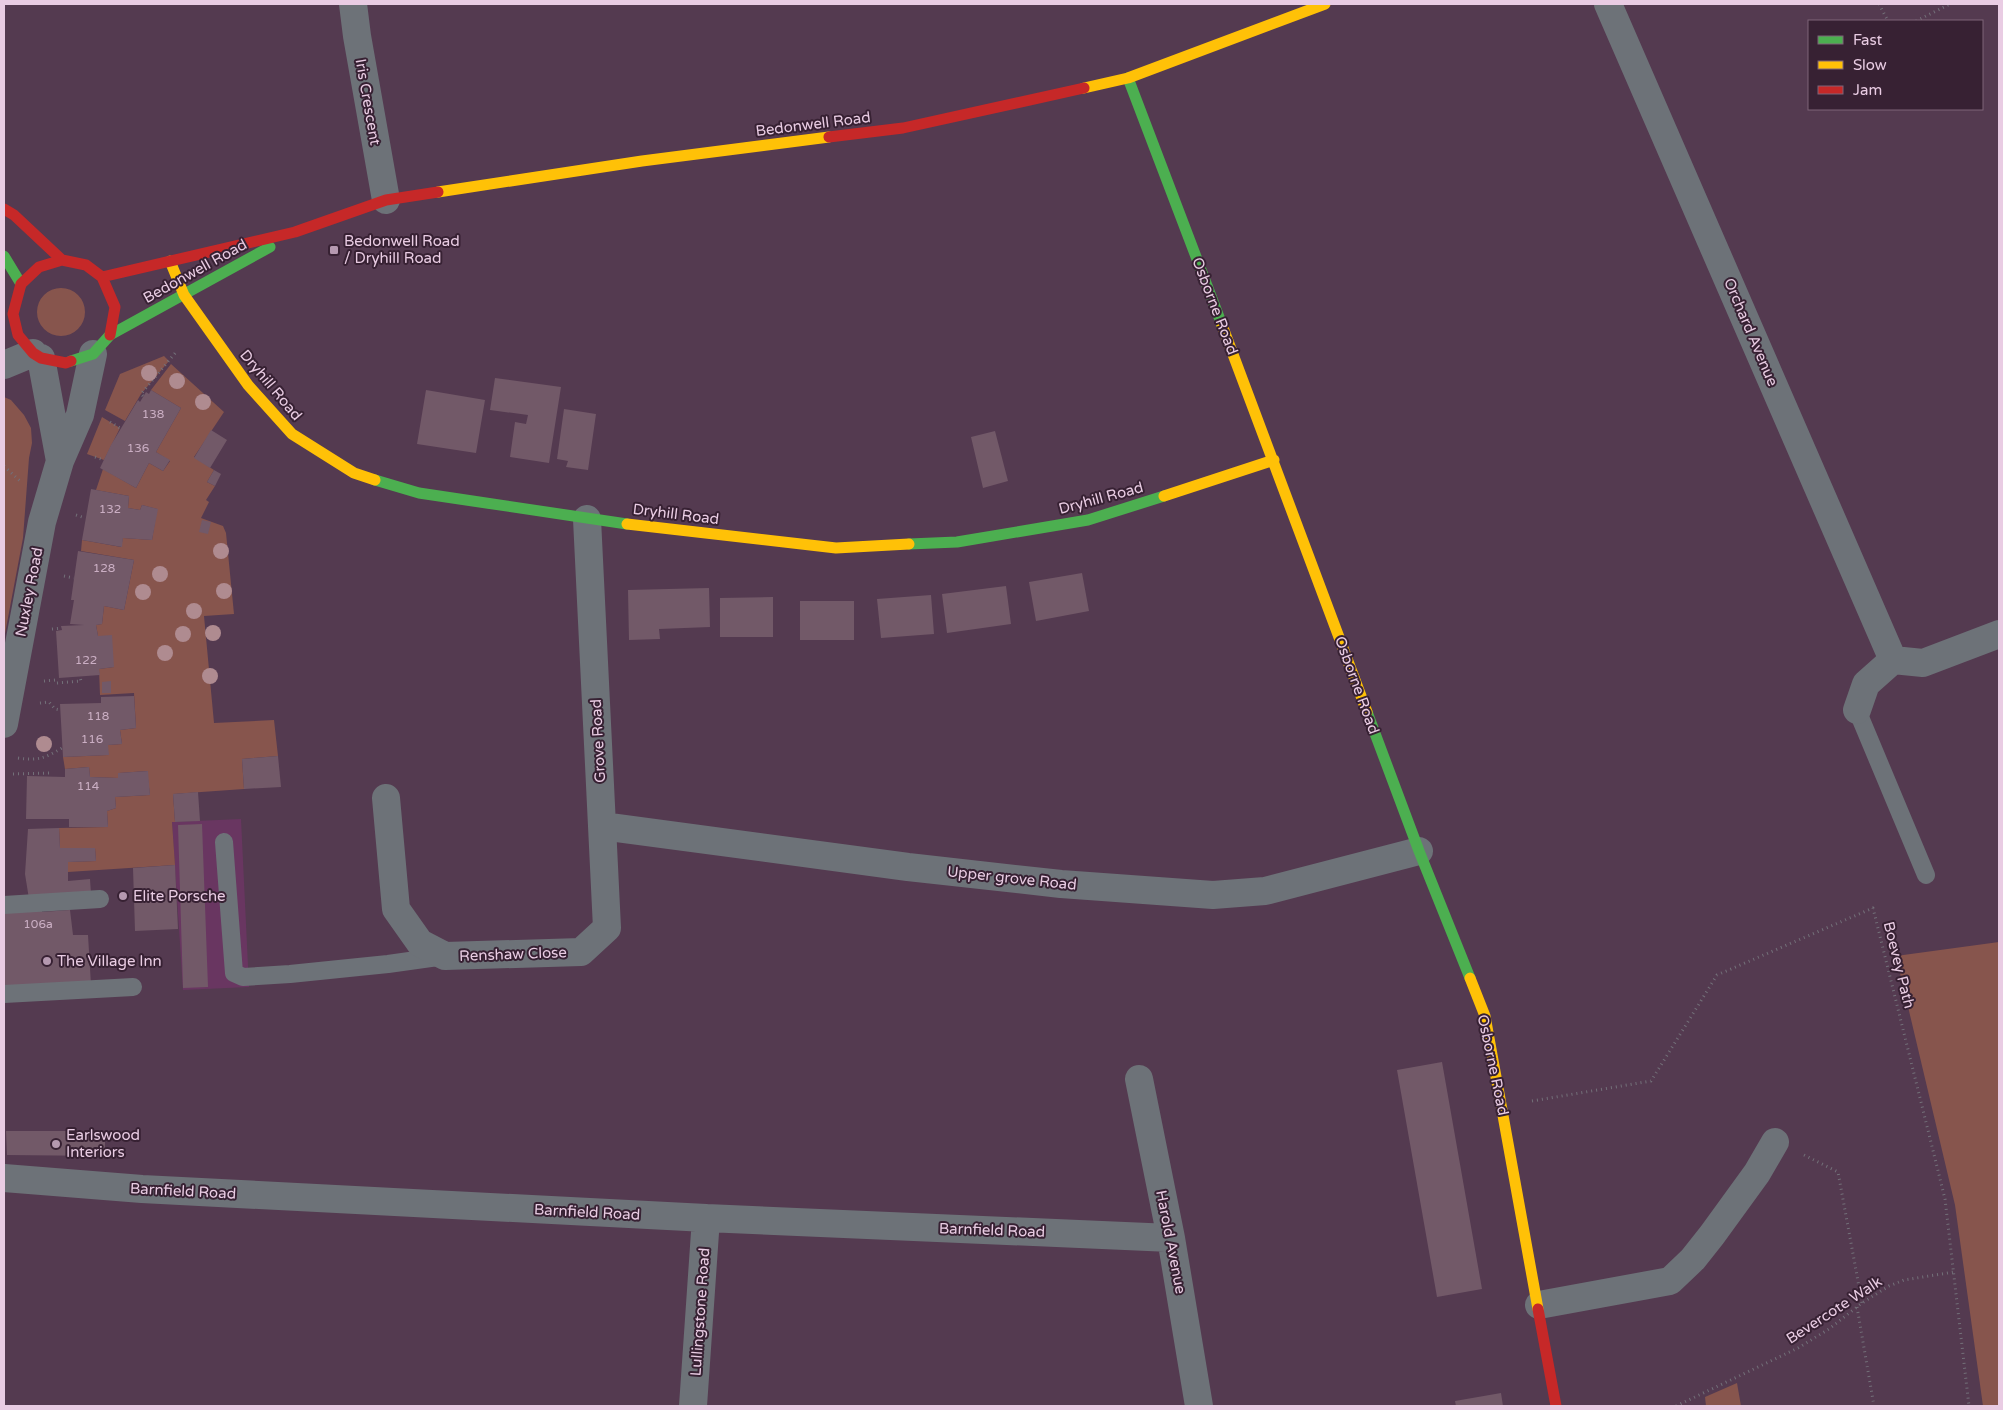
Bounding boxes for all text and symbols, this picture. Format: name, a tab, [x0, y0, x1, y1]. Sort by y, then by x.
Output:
legend	[1808, 20, 1983, 110]
text: Fast	[1853, 31, 1883, 49]
text: Slow	[1853, 56, 1887, 74]
street label: Iris Crescent	[352, 57, 384, 147]
text: Jam	[1853, 81, 1882, 99]
street label: Bedonwell Road	[754, 108, 872, 140]
place label: Bedonwell Road / Dryhill Road	[344, 232, 460, 267]
street label: Bedonwell Road	[140, 235, 250, 307]
marker: Bedonwell Road / Dryhill Road	[328, 244, 340, 256]
street label: Osborne Road	[1188, 255, 1242, 357]
street label: Orchard Avenue	[1720, 275, 1782, 389]
street label: Dryhill Road	[236, 346, 306, 424]
house number: 138	[142, 407, 164, 421]
house number: 136	[127, 441, 149, 455]
street label: Dryhill Road	[1057, 478, 1145, 518]
street label: Dryhill Road	[632, 500, 720, 528]
house number: 132	[99, 502, 121, 516]
street label: Nuxley Road	[12, 546, 46, 638]
house number: 128	[93, 561, 115, 575]
street label: Osborne Road	[1331, 634, 1383, 736]
house number: 122	[75, 653, 97, 667]
street label: Grove Road	[587, 699, 609, 783]
house number: 118	[87, 709, 109, 723]
house number: 116	[81, 732, 103, 746]
house number: 114	[77, 779, 100, 793]
street label: Upper grove Road	[946, 862, 1078, 894]
place label: Elite Porsche	[133, 887, 226, 905]
marker: Elite Porsche	[117, 890, 129, 902]
house number: 106a	[23, 917, 53, 931]
street label: Boevey Path	[1880, 920, 1918, 1010]
street label: Renshaw Close	[459, 943, 567, 965]
place label: The Village Inn	[57, 952, 162, 970]
marker: The Village Inn	[41, 955, 53, 967]
street label: Osborne Road	[1474, 1013, 1512, 1117]
place label: Earlswood Interiors	[66, 1126, 140, 1161]
marker: Earlswood Interiors	[50, 1138, 62, 1150]
street label: Barnfield Road	[129, 1179, 237, 1203]
street label: Harold Avenue	[1152, 1189, 1190, 1295]
street label: Barnfield Road	[533, 1200, 641, 1224]
street label: Barnfield Road	[939, 1219, 1045, 1241]
street label: Lullingstone Road	[687, 1247, 713, 1377]
street label: Bevercote Walk	[1783, 1272, 1885, 1348]

